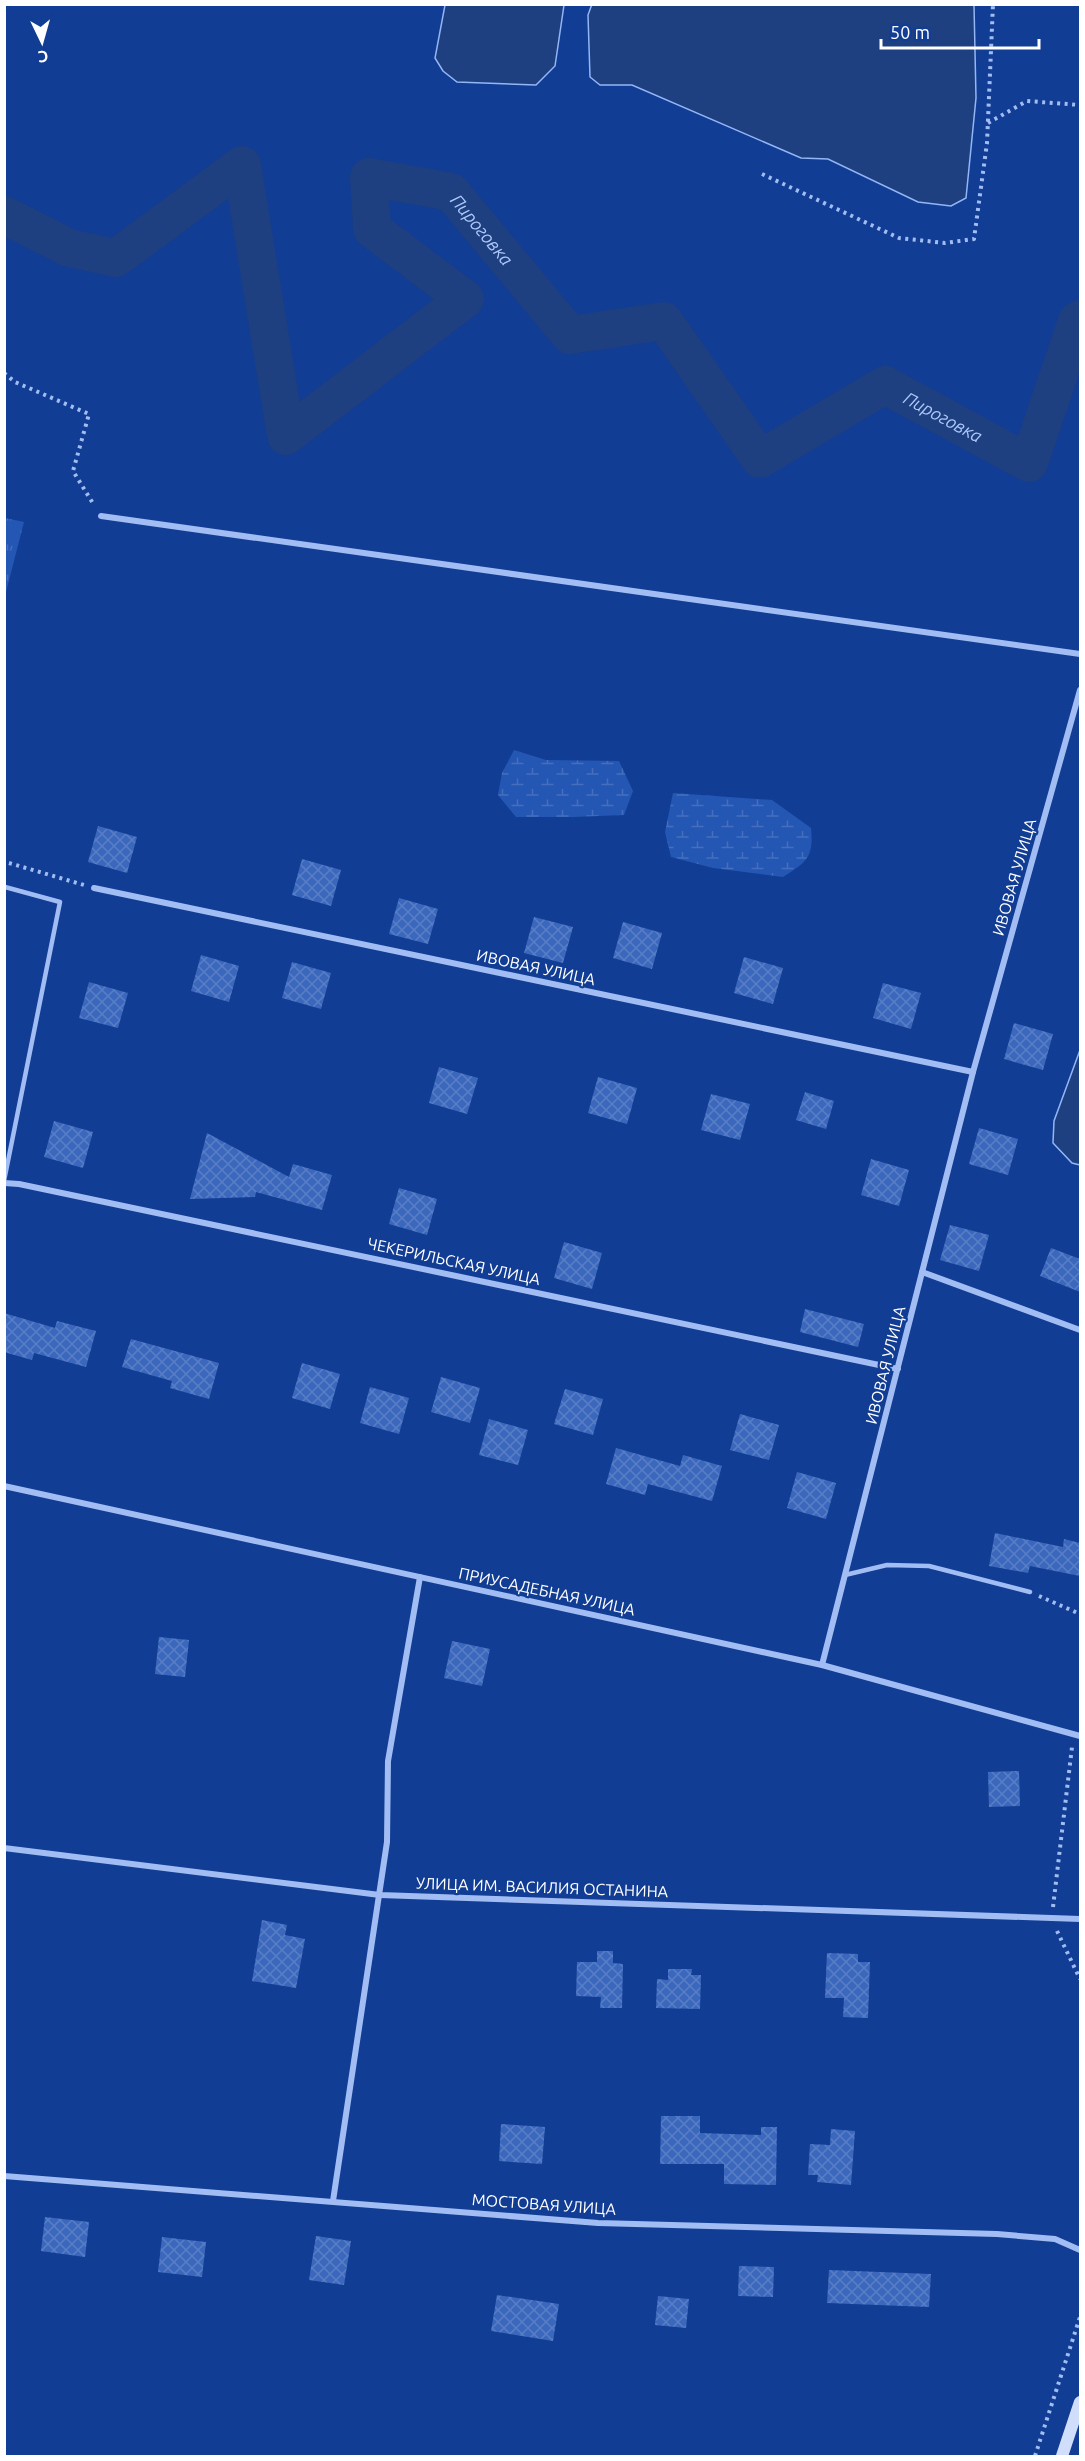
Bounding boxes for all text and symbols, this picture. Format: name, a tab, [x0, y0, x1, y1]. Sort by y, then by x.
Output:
north arrow	[12, 12, 72, 72]
scale bar	[881, 12, 1038, 50]
text: 50 m	[890, 22, 930, 42]
text: С	[37, 48, 49, 66]
water label: Пироговка	[447, 190, 518, 269]
water label: Пироговка	[901, 387, 986, 446]
street label: ИВОВАЯ УЛИЦА	[989, 816, 1040, 938]
street label: ИВОВАЯ УЛИЦА	[475, 946, 598, 989]
street label: ЧЕКЕРИЛЬСКАЯ УЛИЦА	[366, 1234, 543, 1288]
street label: ИВОВАЯ УЛИЦА	[862, 1303, 909, 1426]
street label: ПРИУСАДЕБНАЯ УЛИЦА	[457, 1563, 637, 1619]
street label: УЛИЦА ИМ. ВАСИЛИЯ ОСТАНИНА	[416, 1874, 669, 1900]
street label: МОСТОВАЯ УЛИЦА	[471, 2190, 617, 2218]

